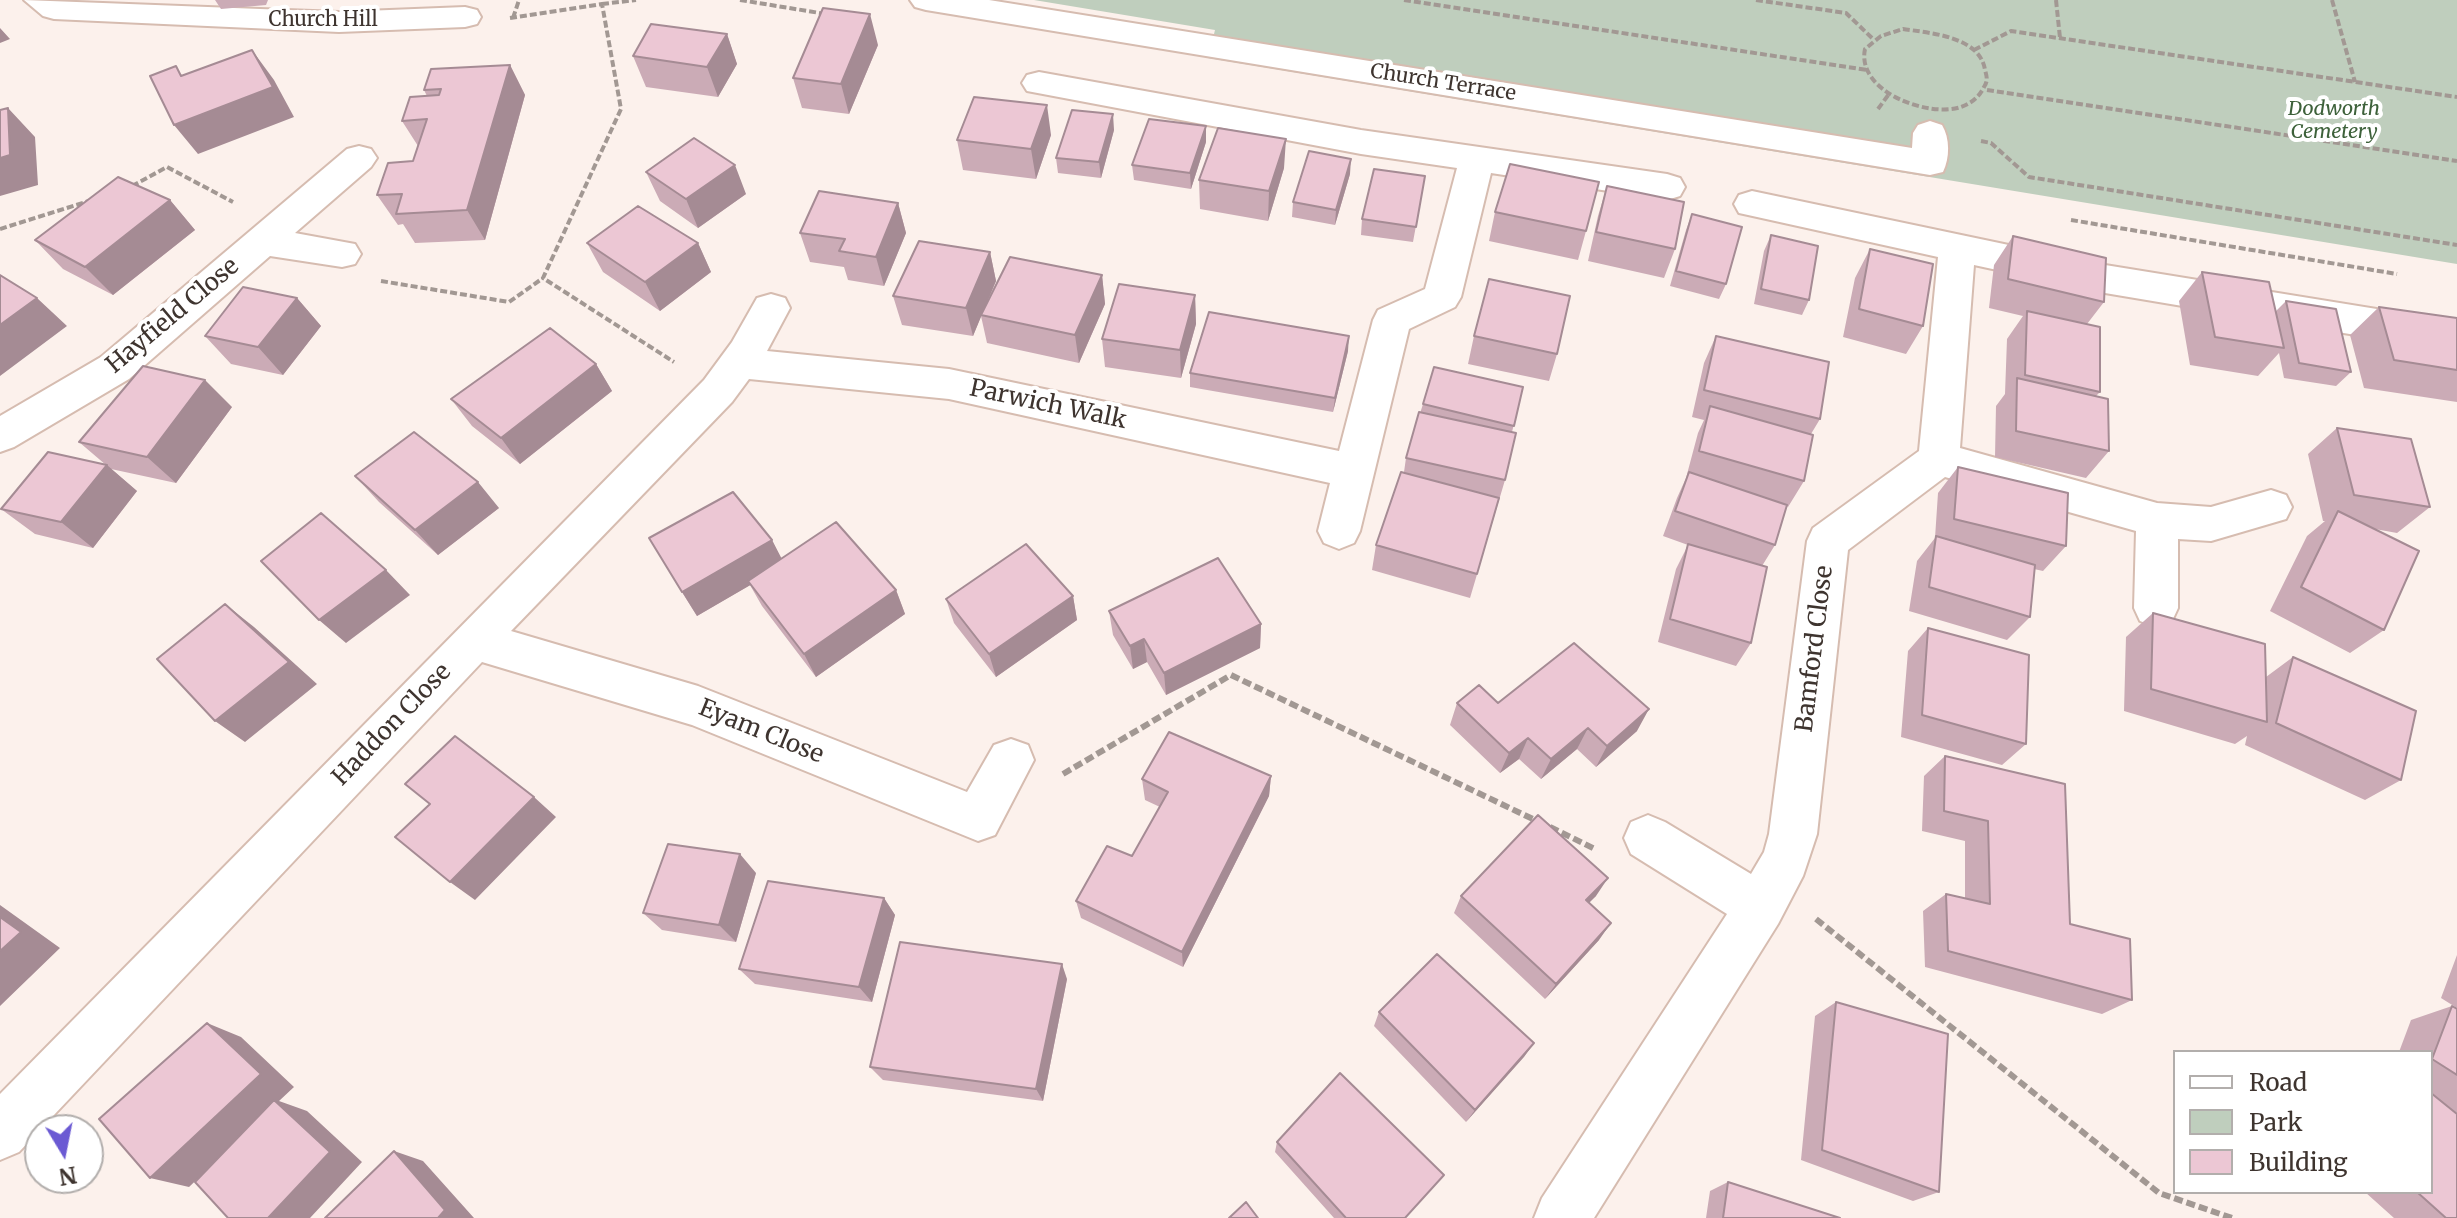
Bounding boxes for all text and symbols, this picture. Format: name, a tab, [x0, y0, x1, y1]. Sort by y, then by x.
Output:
street label: Church Hill	[268, 8, 378, 32]
street label: Church Terrace	[1368, 60, 1518, 106]
park label: Dodworth Cemetery	[2288, 97, 2380, 144]
street label: Hayfield Close	[101, 252, 245, 380]
street label: Parwich Walk	[967, 374, 1129, 436]
street label: Bamford Close	[1790, 564, 1840, 734]
street label: Haddon Close	[327, 658, 457, 792]
street label: Eyam Close	[694, 694, 828, 770]
legend	[2173, 1050, 2433, 1194]
text: Road	[2249, 1067, 2307, 1098]
text: Park	[2249, 1107, 2302, 1138]
north arrow	[24, 1114, 104, 1194]
text: Building	[2249, 1147, 2348, 1178]
text: N	[57, 1160, 79, 1191]

